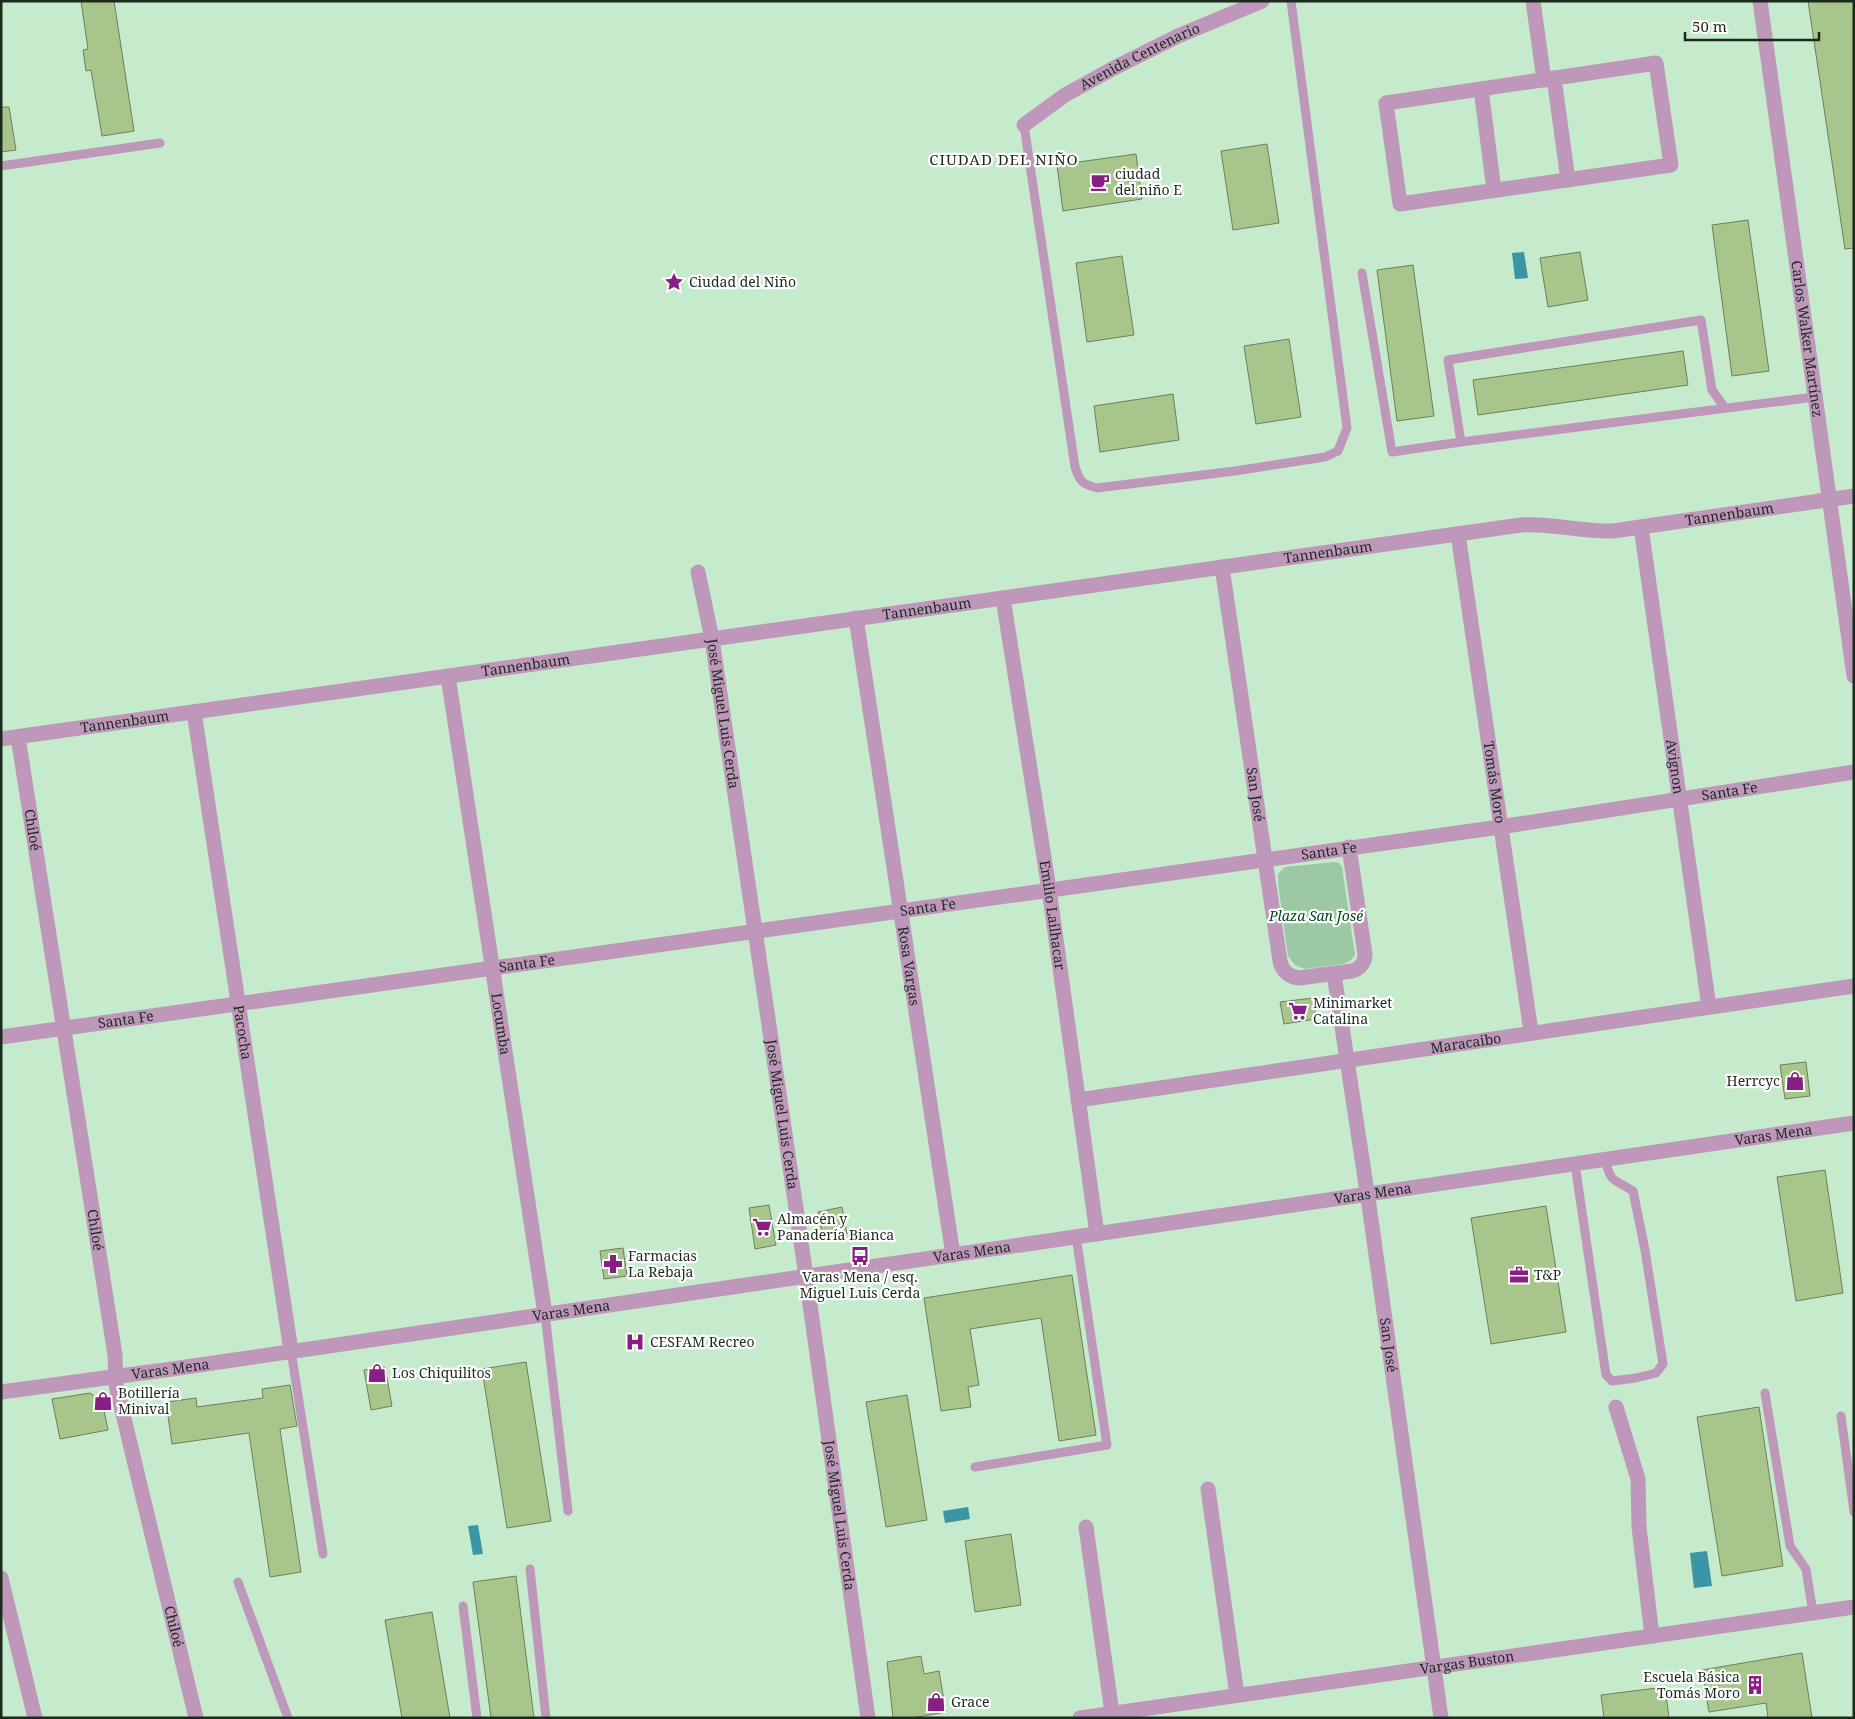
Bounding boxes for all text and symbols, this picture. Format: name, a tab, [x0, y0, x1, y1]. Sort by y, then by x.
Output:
scale bar	[1685, 10, 1819, 42]
text: 50 m	[1692, 16, 1727, 36]
street label: Avenida Centenario	[1076, 18, 1202, 94]
district label: CIUDAD DEL NIÑO	[929, 149, 1079, 169]
place label: ciudad del niño E	[1115, 164, 1182, 199]
cafe icon: ciudad del niño E	[1089, 171, 1111, 193]
street label: Carlos Walker Martínez	[1787, 259, 1828, 418]
place icon: Ciudad del Niño	[663, 271, 685, 293]
place label: Ciudad del Niño	[689, 272, 796, 291]
street label: Tannenbaum	[1684, 498, 1775, 529]
street label: Tannenbaum	[1282, 536, 1373, 567]
street label: Tannenbaum	[881, 593, 972, 624]
street label: José Miguel Luis Cerda	[703, 636, 744, 790]
street label: Tannenbaum	[480, 649, 571, 680]
street label: Tannenbaum	[79, 705, 170, 737]
street label: Avignon	[1662, 738, 1689, 795]
street label: Tomás Moro	[1479, 740, 1510, 825]
street label: San José	[1243, 766, 1269, 823]
street label: Santa Fe	[1700, 777, 1759, 805]
street label: Chiloé	[20, 808, 46, 852]
street label: Santa Fe	[1300, 837, 1358, 864]
street label: Emilio Lailhacar	[1036, 859, 1070, 972]
street label: Santa Fe	[899, 893, 957, 920]
park label: Plaza San José	[1268, 906, 1364, 925]
street label: Rosa Vargas	[894, 925, 925, 1007]
street label: Santa Fe	[498, 950, 556, 976]
street label: Locumba	[487, 992, 515, 1056]
place label: Minimarket Catalina	[1313, 993, 1392, 1028]
supermarket icon: Minimarket Catalina	[1287, 1000, 1309, 1022]
street label: Pacocha	[230, 1004, 257, 1061]
street label: Santa Fe	[97, 1006, 155, 1032]
street label: Maracaibo	[1429, 1028, 1502, 1057]
street label: José Miguel Luis Cerda	[762, 1037, 803, 1191]
shop icon: Herrcyc	[1784, 1070, 1806, 1092]
place label: Herrcyc	[1727, 1071, 1780, 1090]
street label: Varas Mena	[1733, 1119, 1814, 1149]
street label: Varas Mena	[1333, 1178, 1413, 1208]
street label: Chiloé	[83, 1208, 109, 1252]
place label: Almacén y Panadería Bianca	[777, 1209, 894, 1244]
supermarket icon: Almacén y Panadería Bianca	[751, 1216, 773, 1238]
street label: Varas Mena	[932, 1236, 1012, 1267]
bus stop icon: Varas Mena / esq. Miguel Luis Cerda	[849, 1245, 871, 1267]
place label: Farmacias La Rebaja	[628, 1246, 697, 1281]
pharmacy icon: Farmacias La Rebaja	[602, 1253, 624, 1275]
office icon: T&P	[1508, 1264, 1530, 1286]
place label: T&P	[1534, 1265, 1561, 1284]
place label: Varas Mena / esq. Miguel Luis Cerda	[800, 1267, 920, 1302]
street label: Varas Mena	[531, 1295, 611, 1325]
street label: San José	[1376, 1316, 1402, 1374]
hospital icon: CESFAM Recreo	[624, 1331, 646, 1353]
place label: CESFAM Recreo	[650, 1332, 755, 1351]
street label: Varas Mena	[130, 1354, 211, 1383]
shop icon: Los Chiquilitos	[366, 1362, 388, 1384]
place label: Los Chiquilitos	[392, 1363, 491, 1382]
place label: Botillería Minival	[118, 1383, 180, 1418]
shop icon: Botillería Minival	[92, 1390, 114, 1412]
street label: José Miguel Luis Cerda	[820, 1438, 860, 1592]
street label: Chiloé	[160, 1604, 189, 1649]
street label: Vargas Buston	[1419, 1646, 1515, 1678]
place label: Escuela Básica Tomás Moro	[1643, 1667, 1740, 1702]
building icon: Escuela Básica Tomás Moro	[1744, 1674, 1766, 1696]
shop icon: Grace	[925, 1691, 947, 1713]
place label: Grace	[951, 1692, 990, 1711]

